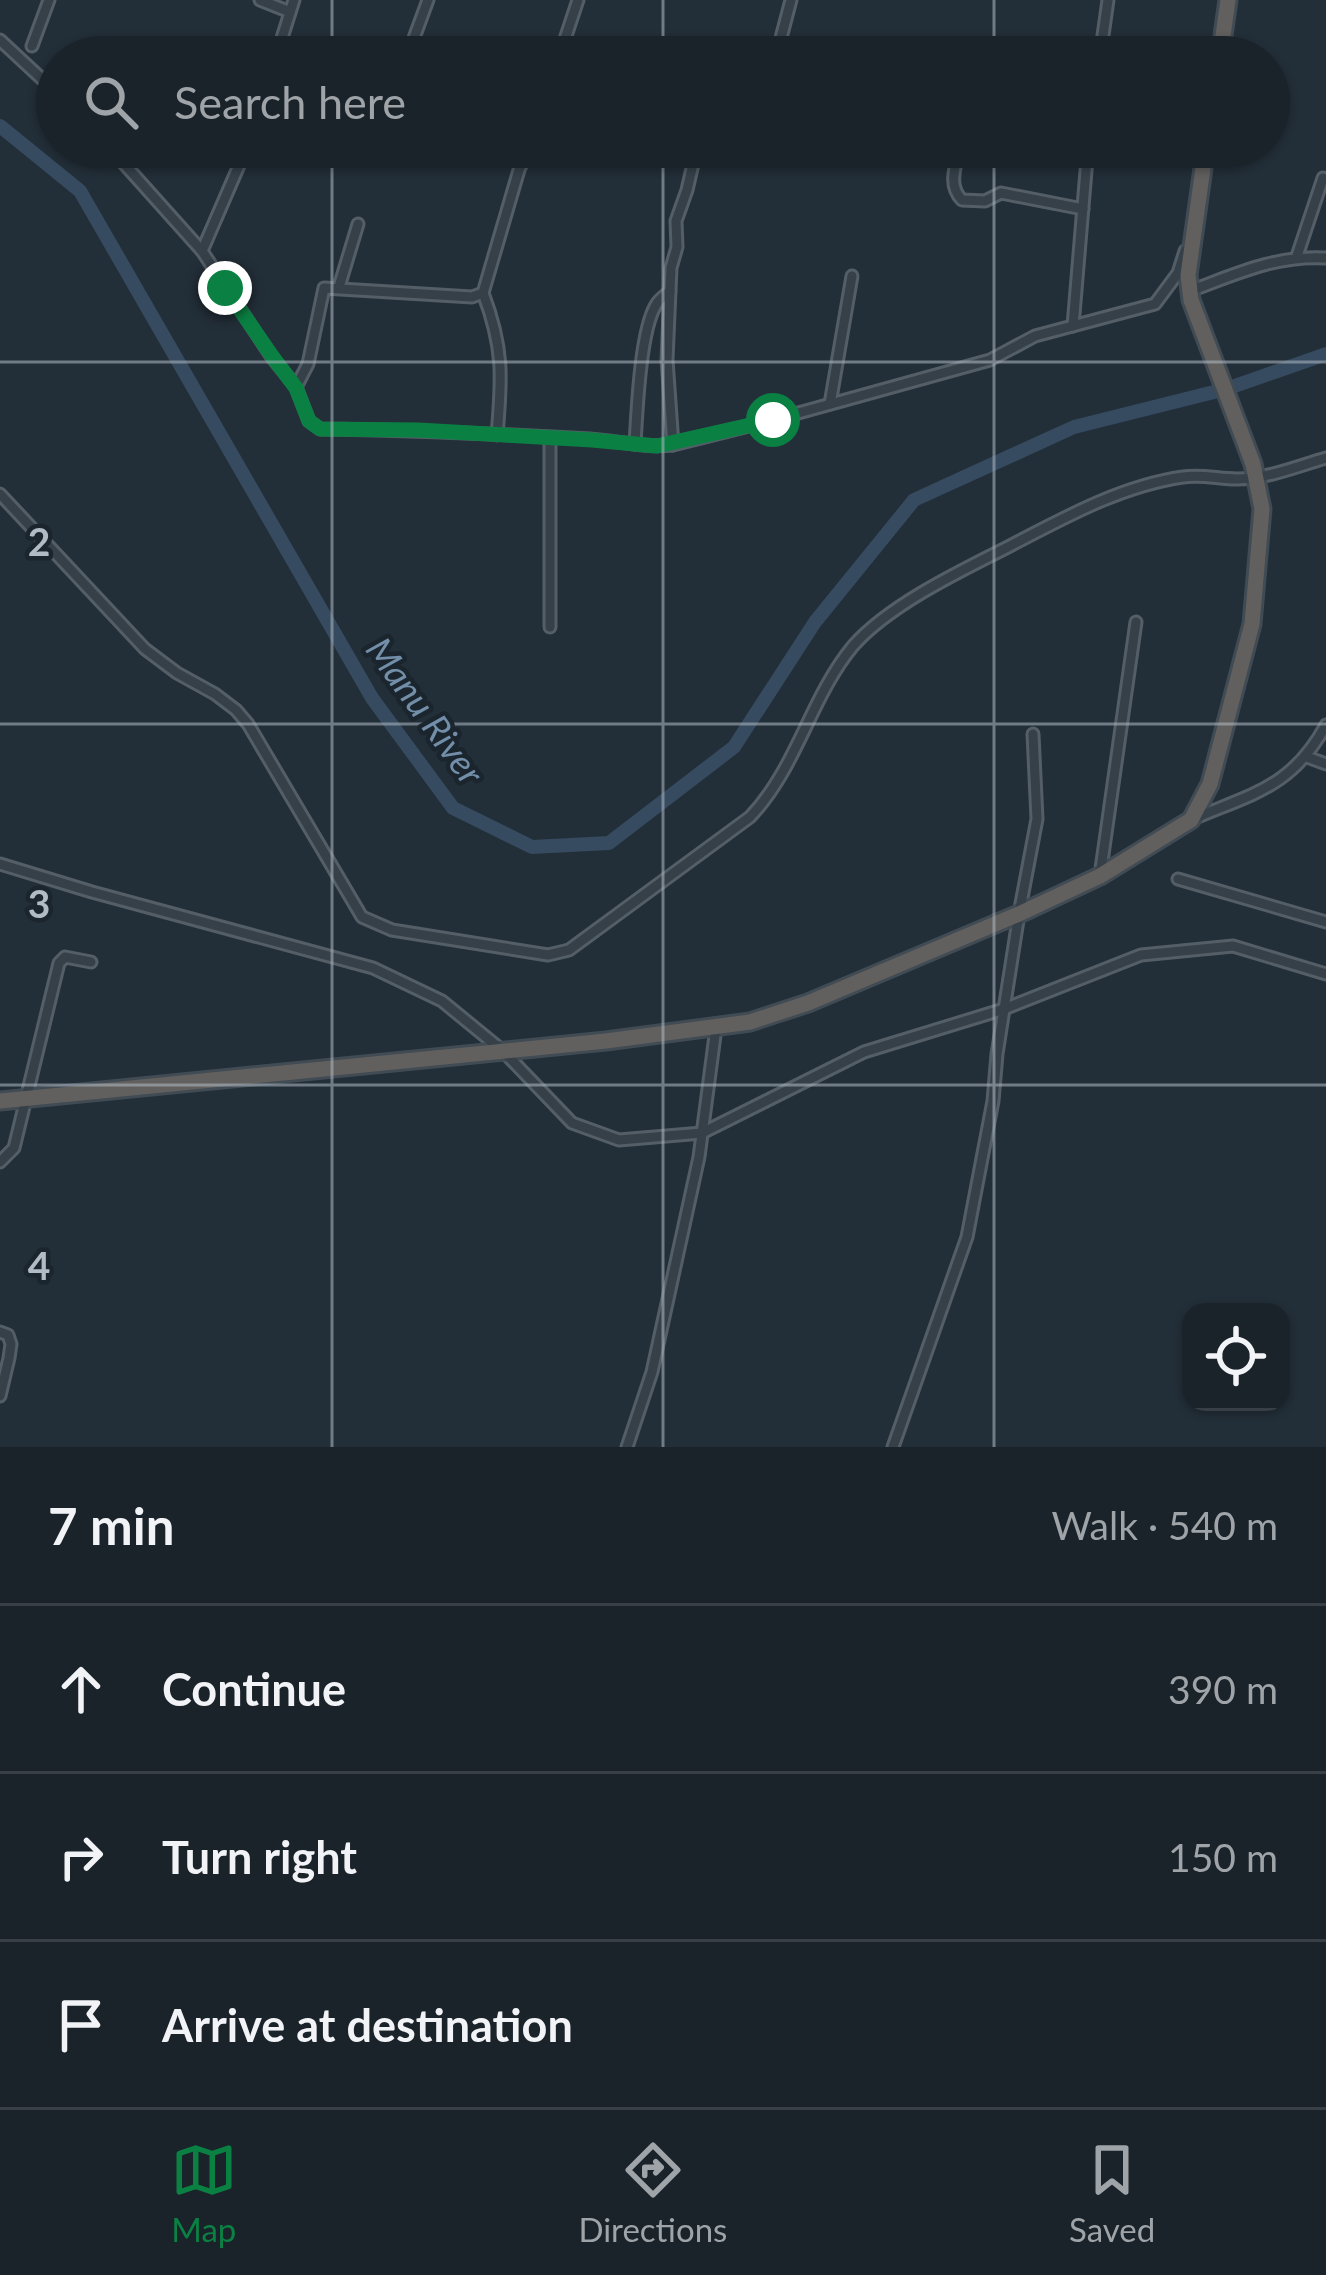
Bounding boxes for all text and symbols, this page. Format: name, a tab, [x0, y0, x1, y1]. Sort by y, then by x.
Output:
search box	[36, 36, 1290, 168]
icon: search	[78, 69, 144, 135]
text: Search here	[174, 75, 406, 129]
route end	[198, 261, 252, 315]
route start	[746, 393, 800, 447]
text: 2	[28, 518, 50, 564]
water label: Manu River	[358, 628, 494, 793]
text: 3	[28, 880, 50, 926]
text: 4	[28, 1242, 50, 1288]
map controls	[1182, 1303, 1290, 1411]
button: locate	[1182, 1303, 1290, 1411]
text: 7 min	[48, 1495, 174, 1556]
text: Walk · 540 m	[1051, 1502, 1278, 1548]
icon: ahead	[48, 1656, 114, 1722]
text: Continue	[162, 1662, 346, 1716]
text: 390 m	[1168, 1666, 1278, 1712]
icon: right	[48, 1824, 114, 1890]
text: Turn right	[162, 1830, 357, 1884]
text: 150 m	[1168, 1834, 1278, 1880]
icon: arrive	[48, 1992, 114, 2058]
text: Arrive at destination	[162, 1998, 573, 2052]
tab: Map	[171, 2137, 237, 2249]
tab: Directions	[578, 2137, 727, 2249]
tab: Saved	[1069, 2137, 1155, 2249]

